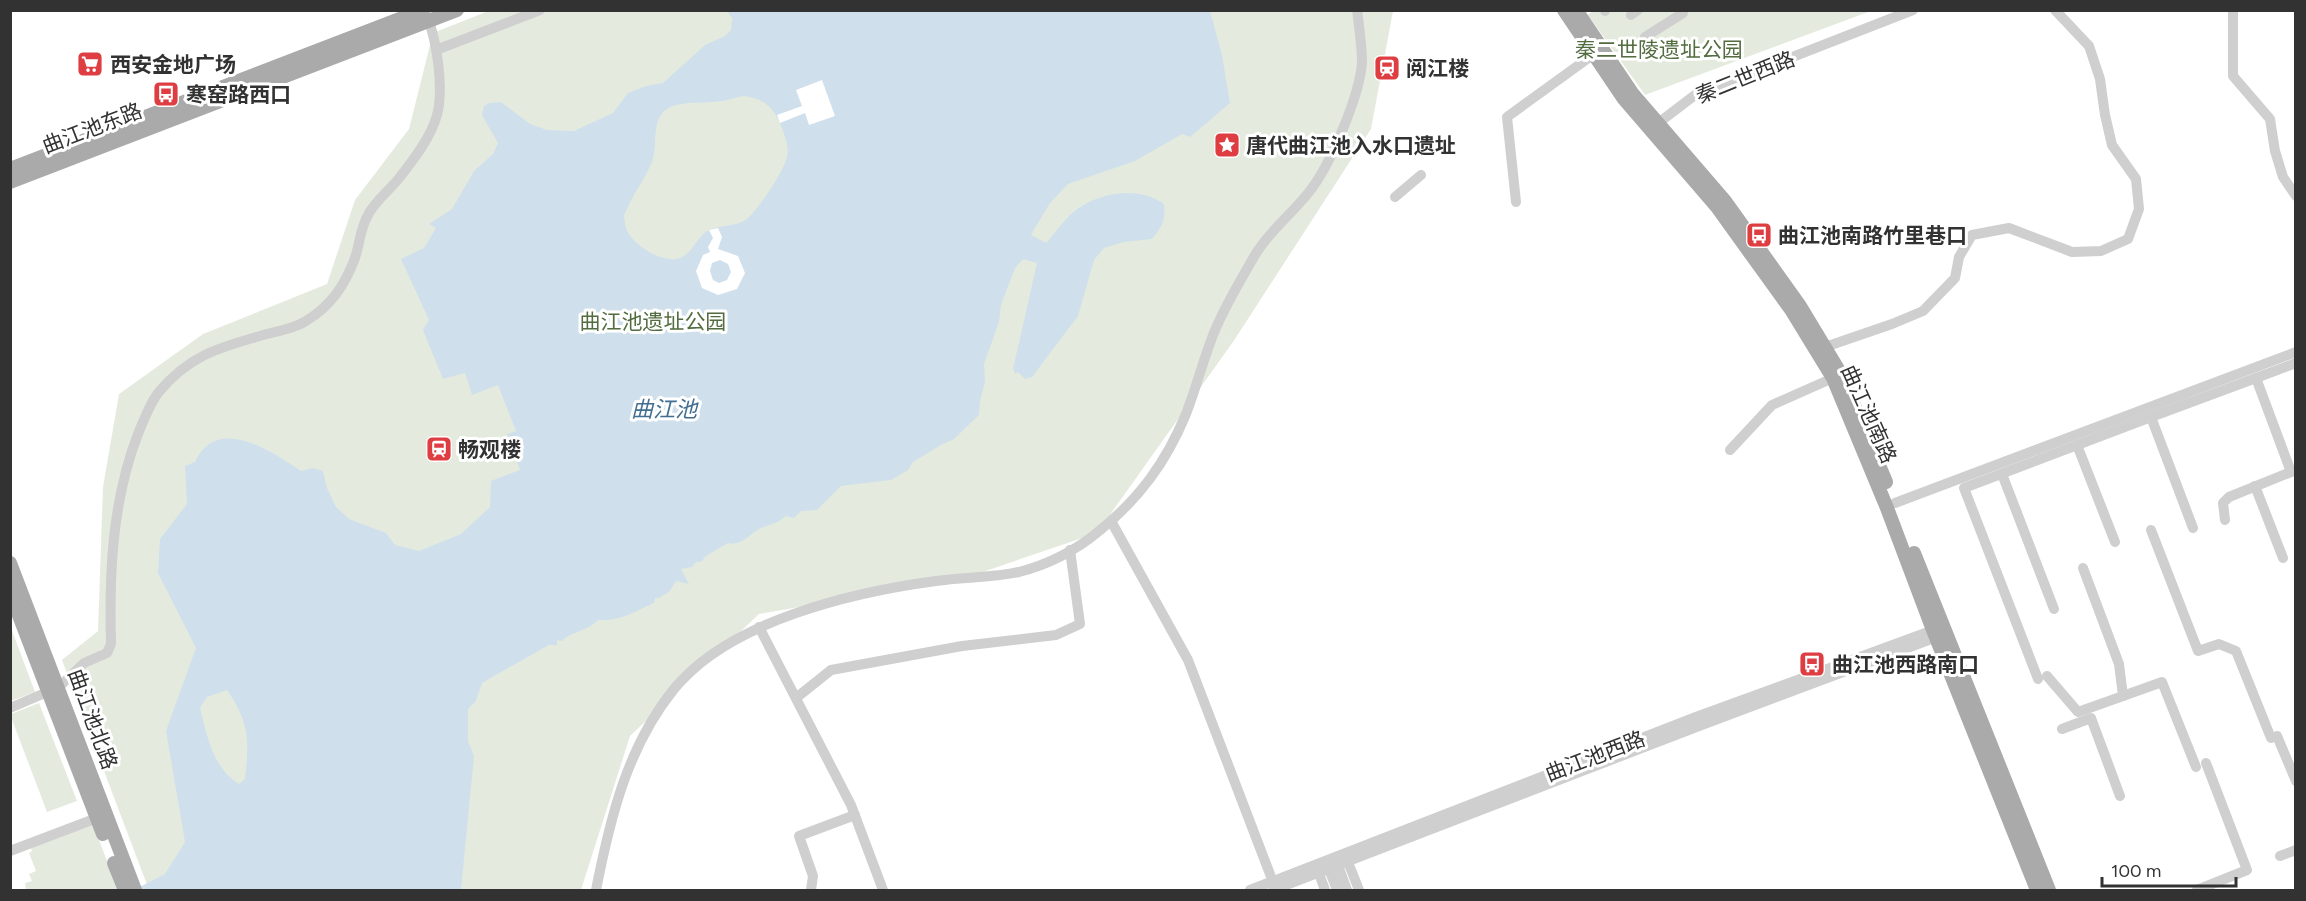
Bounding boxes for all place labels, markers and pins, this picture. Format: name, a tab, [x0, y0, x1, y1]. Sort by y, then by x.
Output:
supermarket icon: 西安金地广场	[75, 49, 105, 79]
place label: 西安金地广场	[110, 52, 236, 77]
station icon: 阅江楼	[1372, 53, 1402, 83]
place label: 阅江楼	[1406, 56, 1469, 81]
bus stop icon: 寒窑路西口	[151, 79, 181, 109]
place label: 寒窑路西口	[186, 82, 291, 107]
place icon: 唐代曲江池入水口遗址	[1212, 130, 1242, 160]
place label: 唐代曲江池入水口遗址	[1246, 133, 1456, 158]
bus stop icon: 曲江池南路竹里巷口	[1744, 220, 1774, 250]
place label: 曲江池南路竹里巷口	[1778, 223, 1967, 248]
station icon: 畅观楼	[424, 434, 454, 464]
place label: 畅观楼	[458, 437, 521, 462]
bus stop icon: 曲江池西路南口	[1797, 649, 1827, 679]
place label: 曲江池西路南口	[1832, 652, 1979, 677]

